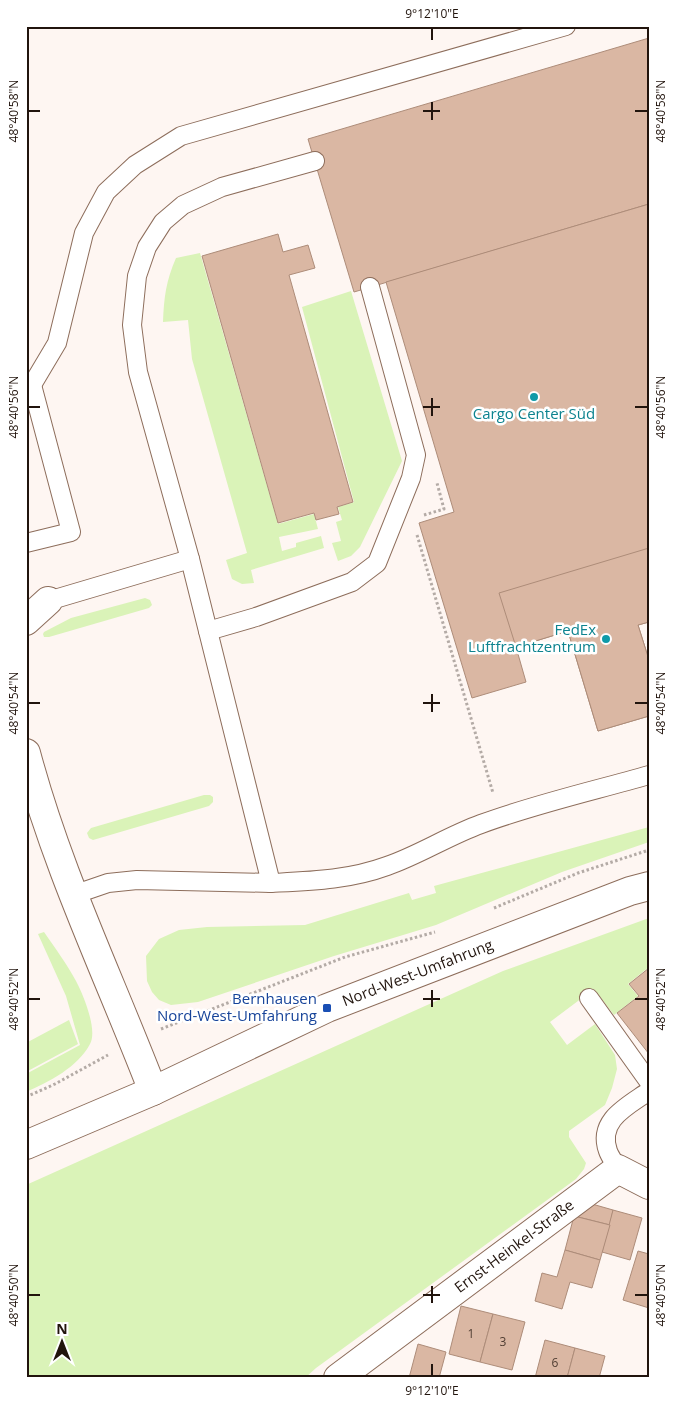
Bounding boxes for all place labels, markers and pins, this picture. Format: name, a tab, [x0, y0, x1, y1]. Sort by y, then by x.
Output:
marker: Cargo Center Süd	[528, 391, 540, 403]
place label: Cargo Center Süd	[473, 403, 595, 423]
place label: FedEx Luftfrachtzentrum	[468, 619, 596, 656]
marker: FedEx Luftfrachtzentrum	[600, 633, 612, 645]
place label: Bernhausen Nord-West-Umfahrung	[157, 988, 317, 1025]
marker: Bernhausen Nord-West-Umfahrung	[321, 1002, 333, 1014]

